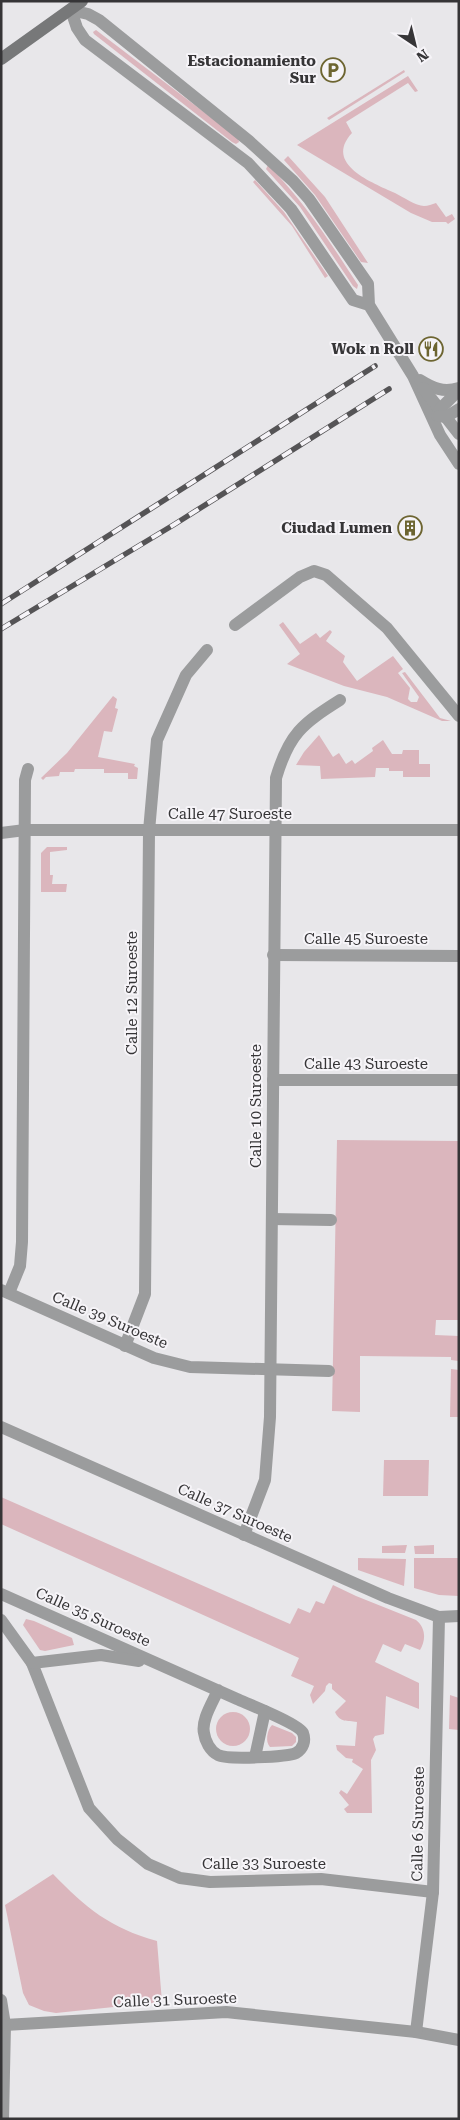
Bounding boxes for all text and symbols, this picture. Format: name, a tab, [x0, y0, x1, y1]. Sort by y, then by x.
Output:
north arrow	[390, 20, 440, 70]
text: N	[413, 46, 431, 65]
place label: Estacionamiento Sur	[187, 52, 316, 87]
parking icon: Estacionamiento Sur	[320, 57, 346, 83]
restaurant icon: Wok n Roll	[418, 336, 444, 362]
place label: Wok n Roll	[331, 340, 414, 358]
building icon: Ciudad Lumen	[397, 515, 423, 541]
place label: Ciudad Lumen	[281, 519, 392, 537]
street label: Calle 47 Suroeste	[168, 805, 292, 823]
street label: Calle 45 Suroeste	[304, 930, 428, 948]
street label: Calle 12 Suroeste	[123, 931, 141, 1055]
street label: Calle 10 Suroeste	[247, 1044, 265, 1168]
street label: Calle 43 Suroeste	[304, 1055, 428, 1073]
street label: Calle 39 Suroeste	[50, 1288, 170, 1352]
street label: Calle 37 Suroeste	[175, 1480, 295, 1546]
street label: Calle 35 Suroeste	[33, 1584, 153, 1650]
street label: Calle 6 Suroeste	[408, 1766, 428, 1882]
street label: Calle 33 Suroeste	[202, 1855, 326, 1873]
street label: Calle 31 Suroeste	[113, 1989, 237, 2011]

